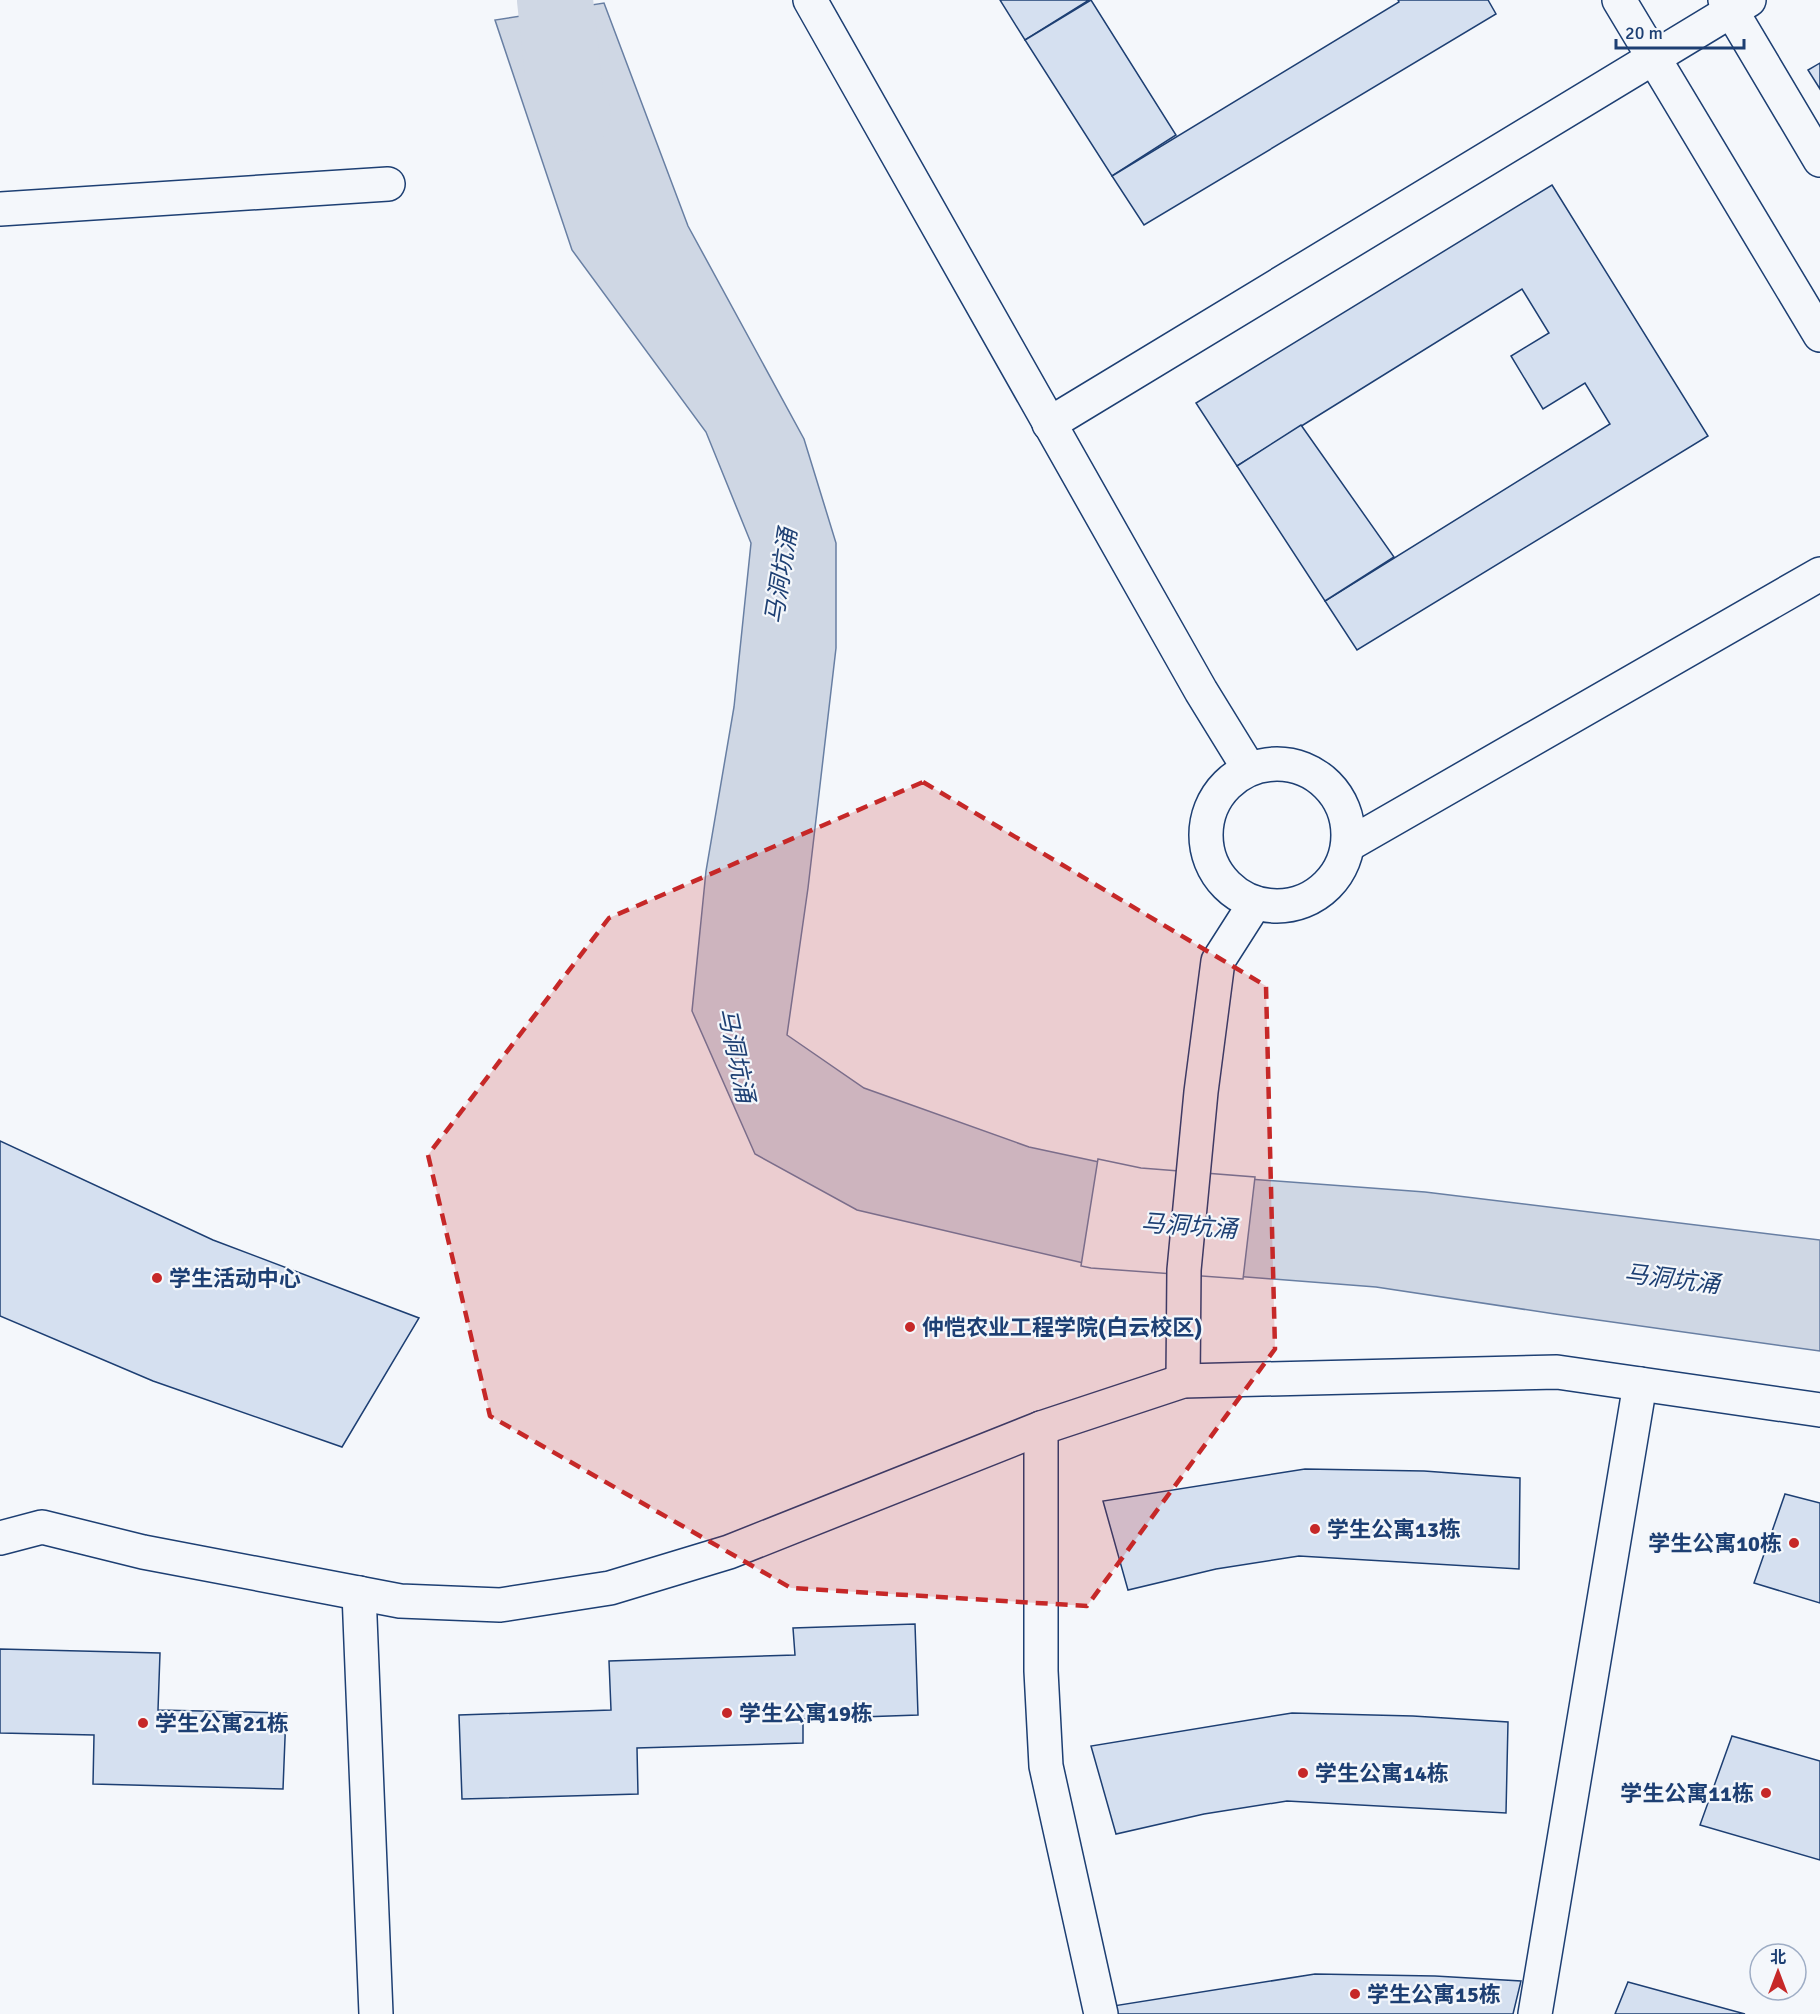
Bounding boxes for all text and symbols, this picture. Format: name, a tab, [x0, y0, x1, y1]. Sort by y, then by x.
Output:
scale bar	[1616, 12, 1744, 50]
text: 20 m	[1625, 22, 1663, 44]
water label: 马洞坑涌	[759, 523, 804, 626]
water label: 马洞坑涌	[711, 1005, 761, 1108]
water label: 马洞坑涌	[1140, 1208, 1241, 1245]
water label: 马洞坑涌	[1623, 1258, 1724, 1300]
place label: 学生活动中心	[169, 1265, 301, 1292]
marker: 学生活动中心	[150, 1271, 164, 1285]
place label: 仲恺农业工程学院(白云校区)	[922, 1314, 1203, 1341]
marker: 仲恺农业工程学院(白云校区)	[903, 1320, 917, 1334]
place label: 学生公寓13栋	[1327, 1516, 1461, 1543]
marker: 学生公寓13栋	[1308, 1522, 1322, 1536]
place label: 学生公寓10栋	[1648, 1530, 1782, 1557]
marker: 学生公寓10栋	[1787, 1536, 1801, 1550]
place label: 学生公寓19栋	[739, 1700, 873, 1727]
marker: 学生公寓19栋	[720, 1706, 734, 1720]
place label: 学生公寓21栋	[155, 1710, 289, 1737]
marker: 学生公寓21栋	[136, 1716, 150, 1730]
place label: 学生公寓14栋	[1315, 1760, 1449, 1787]
marker: 学生公寓14栋	[1296, 1766, 1310, 1780]
place label: 学生公寓11栋	[1620, 1780, 1754, 1807]
marker: 学生公寓11栋	[1759, 1786, 1773, 1800]
north arrow	[1748, 1942, 1808, 2002]
text: 北	[1770, 1948, 1786, 1968]
place label: 学生公寓15栋	[1367, 1981, 1501, 2008]
marker: 学生公寓15栋	[1348, 1987, 1362, 2001]

